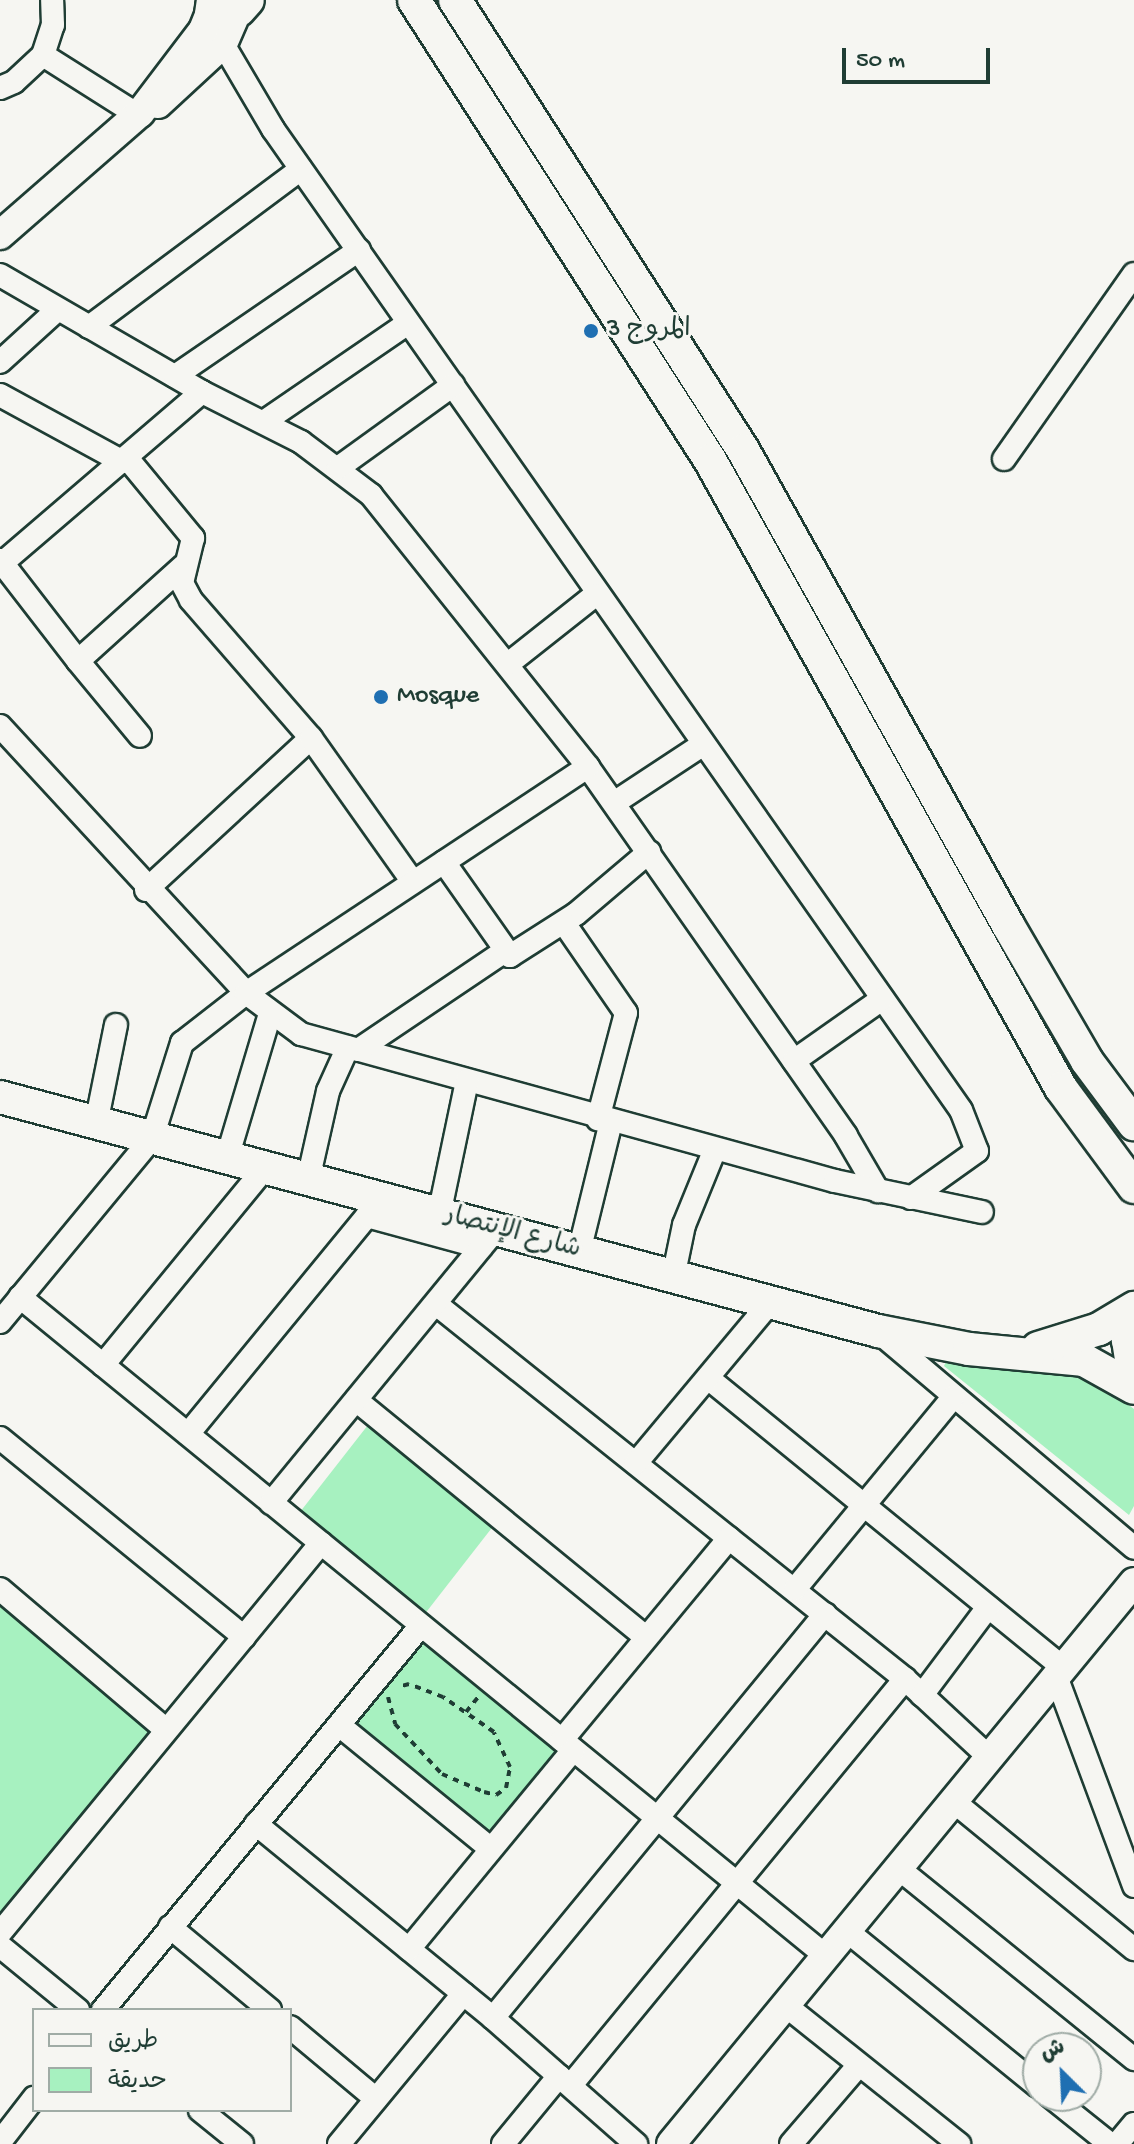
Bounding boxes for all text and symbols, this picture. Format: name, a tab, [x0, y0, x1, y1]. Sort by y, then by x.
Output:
scale bar	[846, 32, 994, 82]
text: 50 m	[856, 47, 905, 76]
place label: المروج 3	[607, 315, 691, 347]
marker: المروج 3	[582, 322, 600, 340]
place label: Mosque	[397, 681, 479, 713]
marker: Mosque	[372, 688, 390, 706]
street label: شارع الإنتصار	[440, 1201, 584, 1267]
legend	[32, 2008, 292, 2112]
text: طريق	[108, 2028, 158, 2057]
north arrow	[1022, 2032, 1102, 2112]
text: ش	[1037, 2035, 1069, 2069]
text: حديقة	[108, 2068, 167, 2097]

